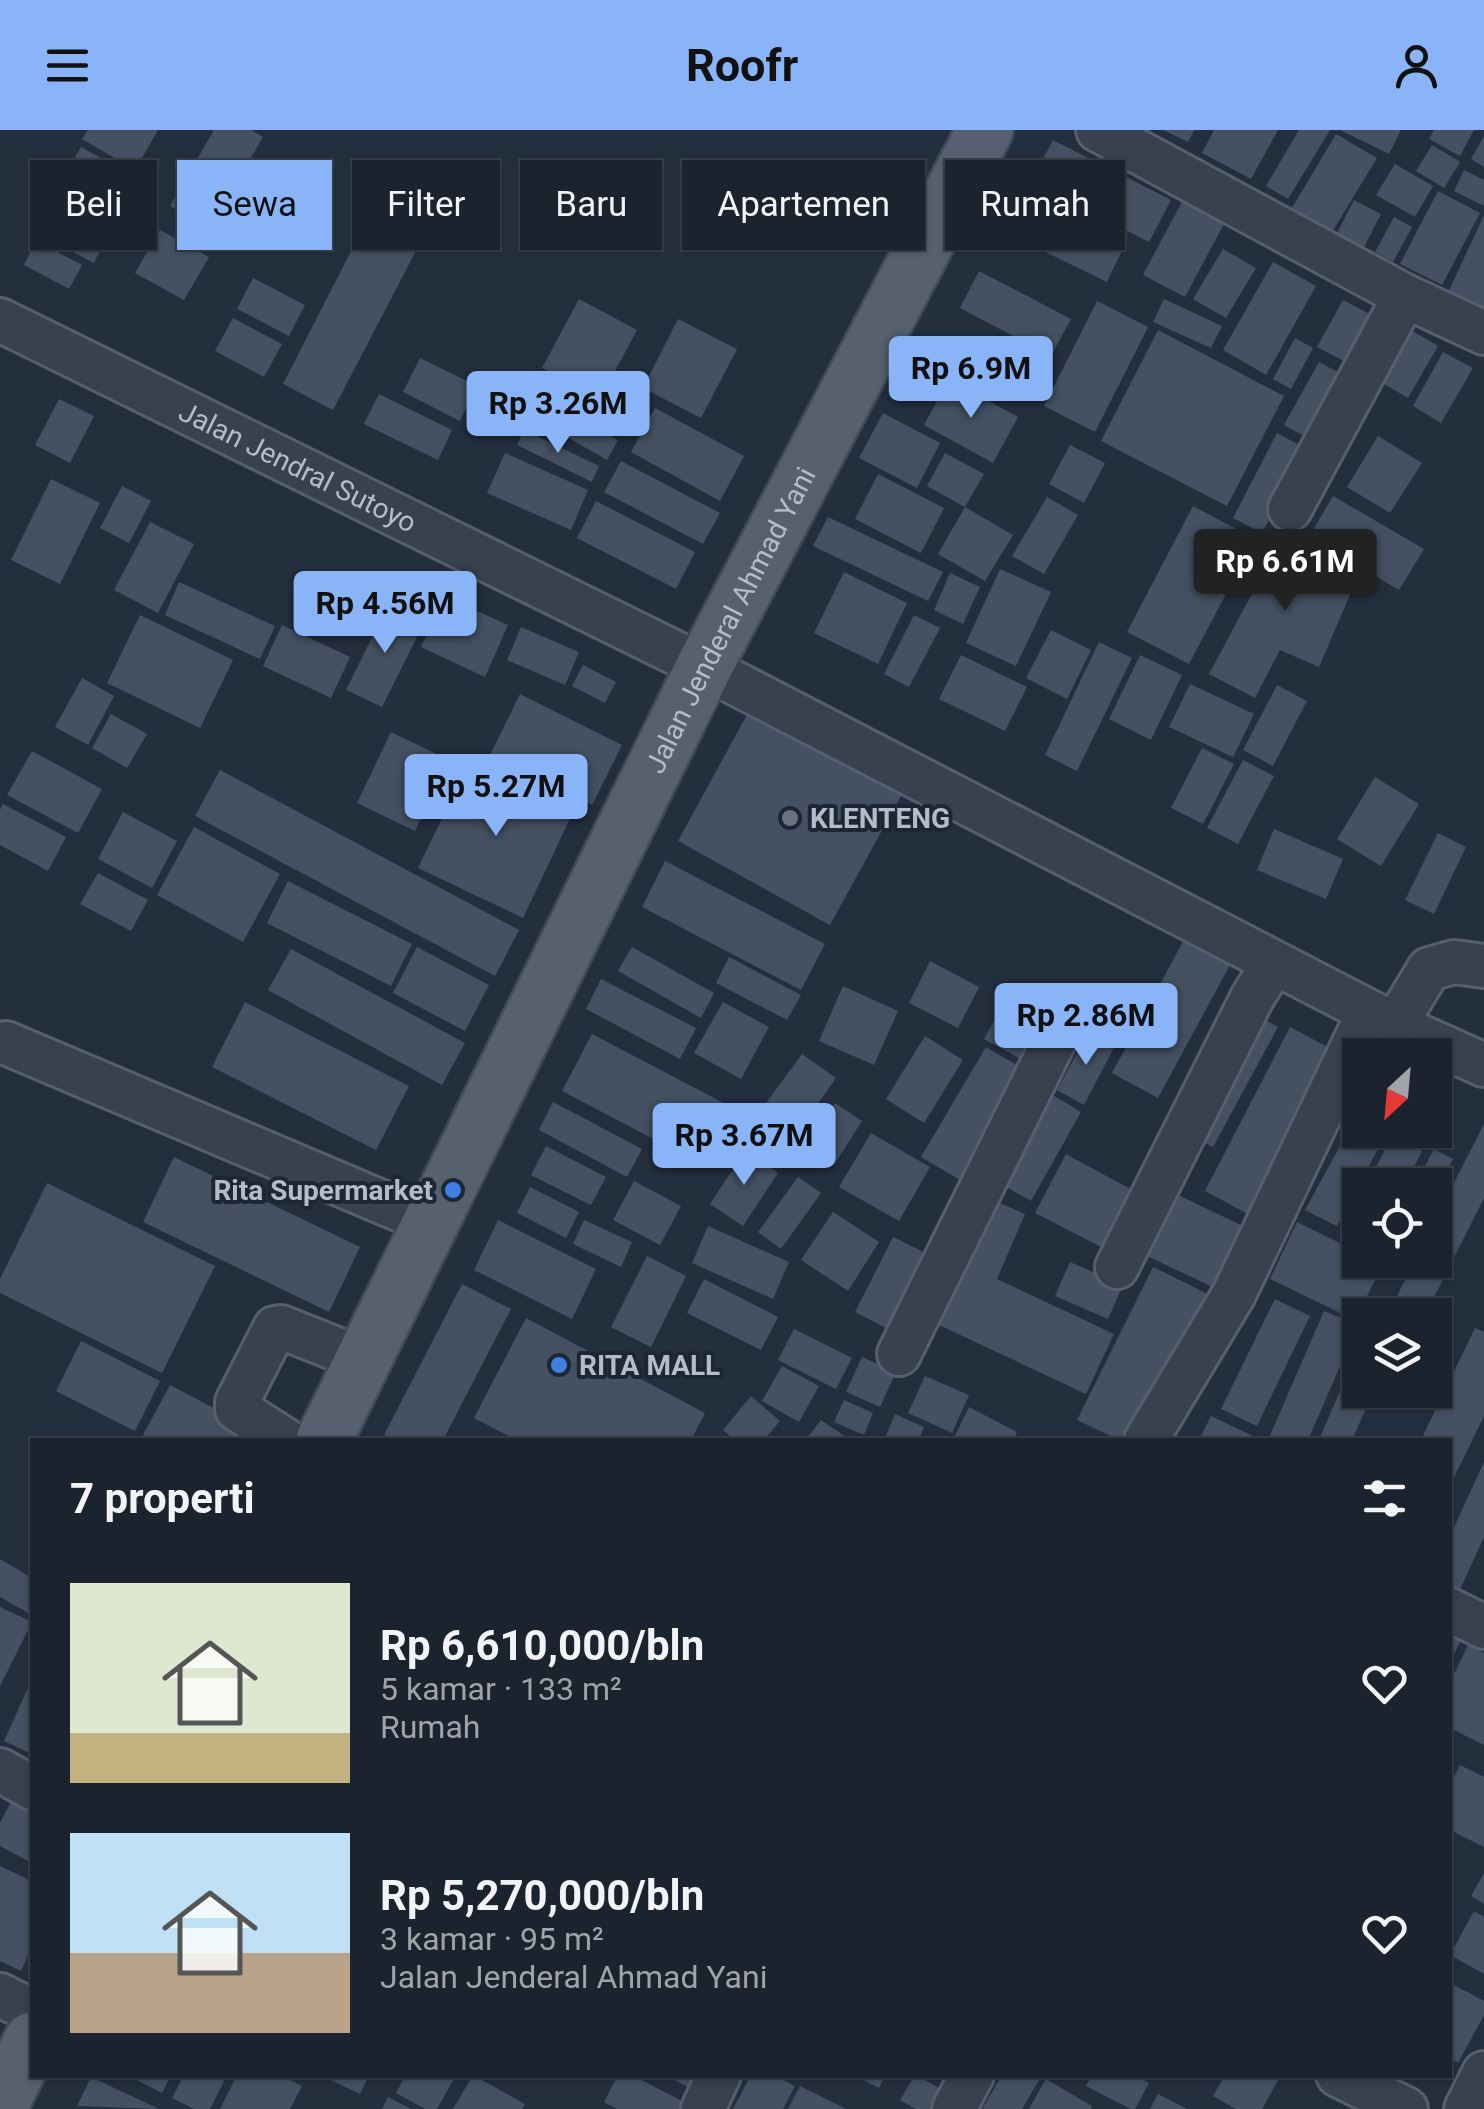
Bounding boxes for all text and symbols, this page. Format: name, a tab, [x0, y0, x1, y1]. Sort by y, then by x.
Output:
icon: menu	[40, 38, 95, 93]
icon: person	[1389, 38, 1444, 93]
text: Roofr	[686, 39, 798, 92]
chip: Beli	[30, 160, 157, 250]
chip: Sewa	[177, 160, 332, 250]
chip: Filter	[352, 160, 500, 250]
chip: Baru	[520, 160, 662, 250]
chip: Apartemen	[682, 160, 925, 250]
chip: Rumah	[945, 160, 1125, 250]
pin: Rp 6.9M	[879, 336, 1063, 421]
text: Rp 6.9M	[911, 349, 1031, 387]
pin: Rp 3.26M	[455, 371, 661, 456]
text: Rp 3.26M	[489, 384, 627, 422]
street label: Jalan Jendral Sutoyo	[173, 395, 422, 540]
street label: Jalan Jenderal Ahmad Yani	[639, 462, 823, 779]
pin: Rp 6.61M	[1182, 529, 1388, 614]
text: Rp 6.61M	[1216, 542, 1354, 580]
pin: Rp 4.56M	[282, 571, 488, 656]
text: Rp 4.56M	[316, 584, 454, 622]
pin: Rp 5.27M	[393, 754, 599, 839]
text: Rp 5.27M	[427, 767, 565, 805]
place label: KLENTENG	[810, 802, 950, 835]
marker: KLENTENG	[779, 807, 801, 829]
pin: Rp 2.86M	[983, 983, 1189, 1068]
text: Rp 2.86M	[1017, 996, 1155, 1034]
north arrow	[1342, 1038, 1452, 1148]
map controls	[1342, 1038, 1452, 1408]
pin: Rp 3.67M	[641, 1103, 847, 1188]
text: Rp 3.67M	[675, 1116, 813, 1154]
button: locate	[1342, 1168, 1452, 1278]
place label: Rita Supermarket	[213, 1174, 433, 1207]
marker: Rita Supermarket	[442, 1179, 464, 1201]
button: layers	[1342, 1298, 1452, 1408]
place label: RITA MALL	[579, 1349, 720, 1382]
marker: RITA MALL	[548, 1354, 570, 1376]
icon: filters	[1357, 1471, 1412, 1526]
text: 7 properti	[70, 1474, 255, 1523]
text: Rp 6,610,000/bln	[380, 1621, 704, 1670]
icon: home	[150, 1623, 270, 1743]
icon: heart	[1357, 1656, 1412, 1711]
text: 5 kamar · 133 m²	[380, 1670, 622, 1708]
text: Rumah	[380, 1708, 480, 1746]
text: Rp 5,270,000/bln	[380, 1871, 704, 1920]
icon: home	[150, 1873, 270, 1993]
icon: heart	[1357, 1906, 1412, 1961]
text: 3 kamar · 95 m²	[380, 1920, 604, 1958]
text: Jalan Jenderal Ahmad Yani	[380, 1958, 767, 1996]

